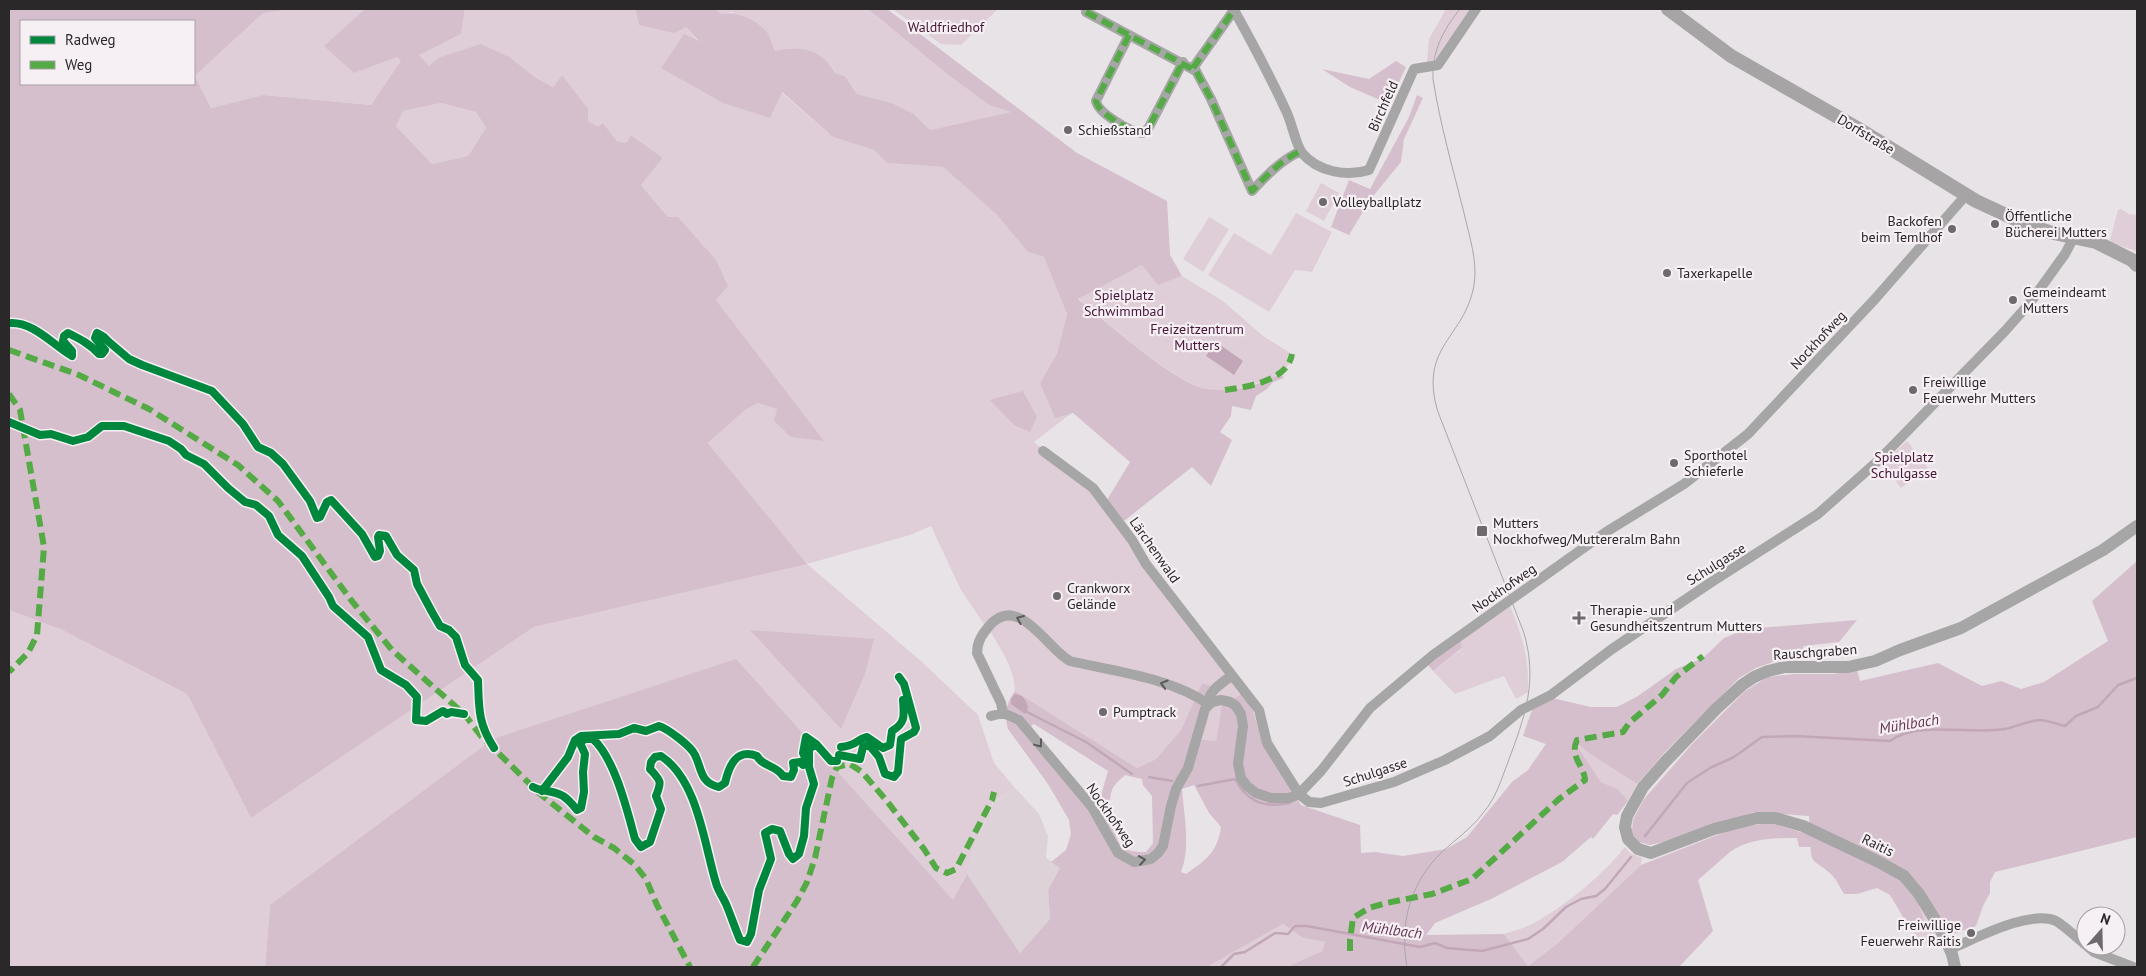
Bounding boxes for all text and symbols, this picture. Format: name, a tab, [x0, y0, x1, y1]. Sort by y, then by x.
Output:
park label: Waldfriedhof	[908, 18, 985, 36]
legend	[20, 20, 195, 85]
text: Radweg	[65, 30, 116, 49]
text: Weg	[65, 55, 92, 74]
street label: Birchfeld	[1364, 78, 1402, 134]
street label: Dorfstraße	[1834, 110, 1898, 158]
place label: Schießstand	[1078, 121, 1151, 139]
marker: Schießstand	[1062, 124, 1074, 136]
place label: Volleyballplatz	[1332, 193, 1421, 211]
marker: Volleyballplatz	[1317, 196, 1329, 208]
place label: Öffentliche Bücherei Mutters	[2005, 207, 2107, 241]
place label: Backofen beim Temlhof	[1861, 212, 1943, 246]
marker: Öffentliche Bücherei Mutters	[1989, 218, 2001, 230]
marker: Backofen beim Temlhof	[1946, 223, 1958, 235]
place label: Taxerkapelle	[1677, 264, 1753, 282]
marker: Taxerkapelle	[1661, 267, 1673, 279]
place label: Gemeindeamt Mutters	[2023, 283, 2107, 317]
park label: Spielplatz Schwimmbad	[1084, 286, 1164, 320]
marker: Gemeindeamt Mutters	[2007, 294, 2019, 306]
street label: Nockhofweg	[1786, 307, 1850, 373]
park label: Freizeitzentrum Mutters	[1150, 320, 1244, 354]
place label: Freiwillige Feuerwehr Mutters	[1923, 373, 2036, 407]
marker: Freiwillige Feuerwehr Mutters	[1907, 384, 1919, 396]
place label: Sporthotel Schieferle	[1684, 446, 1747, 480]
park label: Spielplatz Schulgasse	[1871, 448, 1937, 482]
marker: Sporthotel Schieferle	[1668, 457, 1680, 469]
street label: Lärchenwald	[1126, 513, 1184, 587]
place label: Mutters Nockhofweg/Muttereralm Bahn	[1493, 514, 1680, 548]
marker: Mutters Nockhofweg/Muttereralm Bahn	[1475, 524, 1489, 538]
street label: Schulgasse	[1683, 539, 1749, 589]
street label: Nockhofweg	[1469, 559, 1539, 617]
place label: Crankworx Gelände	[1067, 579, 1130, 613]
marker: Crankworx Gelände	[1051, 590, 1063, 602]
place label: Therapie- und Gesundheitszentrum Mutters	[1590, 601, 1762, 635]
marker: Therapie- und Gesundheitszentrum Mutters	[1572, 611, 1586, 625]
one-way arrow	[1016, 615, 1025, 626]
street label: Rauschgraben	[1772, 640, 1858, 664]
one-way arrow	[1160, 680, 1169, 690]
place label: Pumptrack	[1113, 703, 1177, 721]
marker: Pumptrack	[1097, 706, 1109, 718]
water label: Mühlbach	[1878, 709, 1940, 738]
one-way arrow	[1033, 738, 1041, 747]
street label: Schulgasse	[1341, 753, 1409, 791]
street label: Nockhofweg	[1082, 780, 1140, 850]
street label: Raitis	[1859, 830, 1897, 860]
one-way arrow	[1137, 856, 1146, 866]
north arrow	[2076, 906, 2126, 956]
text: N	[2098, 909, 2113, 929]
water label: Mühlbach	[1361, 916, 1423, 943]
place label: Freiwillige Feuerwehr Raitis	[1861, 916, 1961, 950]
marker: Freiwillige Feuerwehr Raitis	[1965, 927, 1977, 939]

